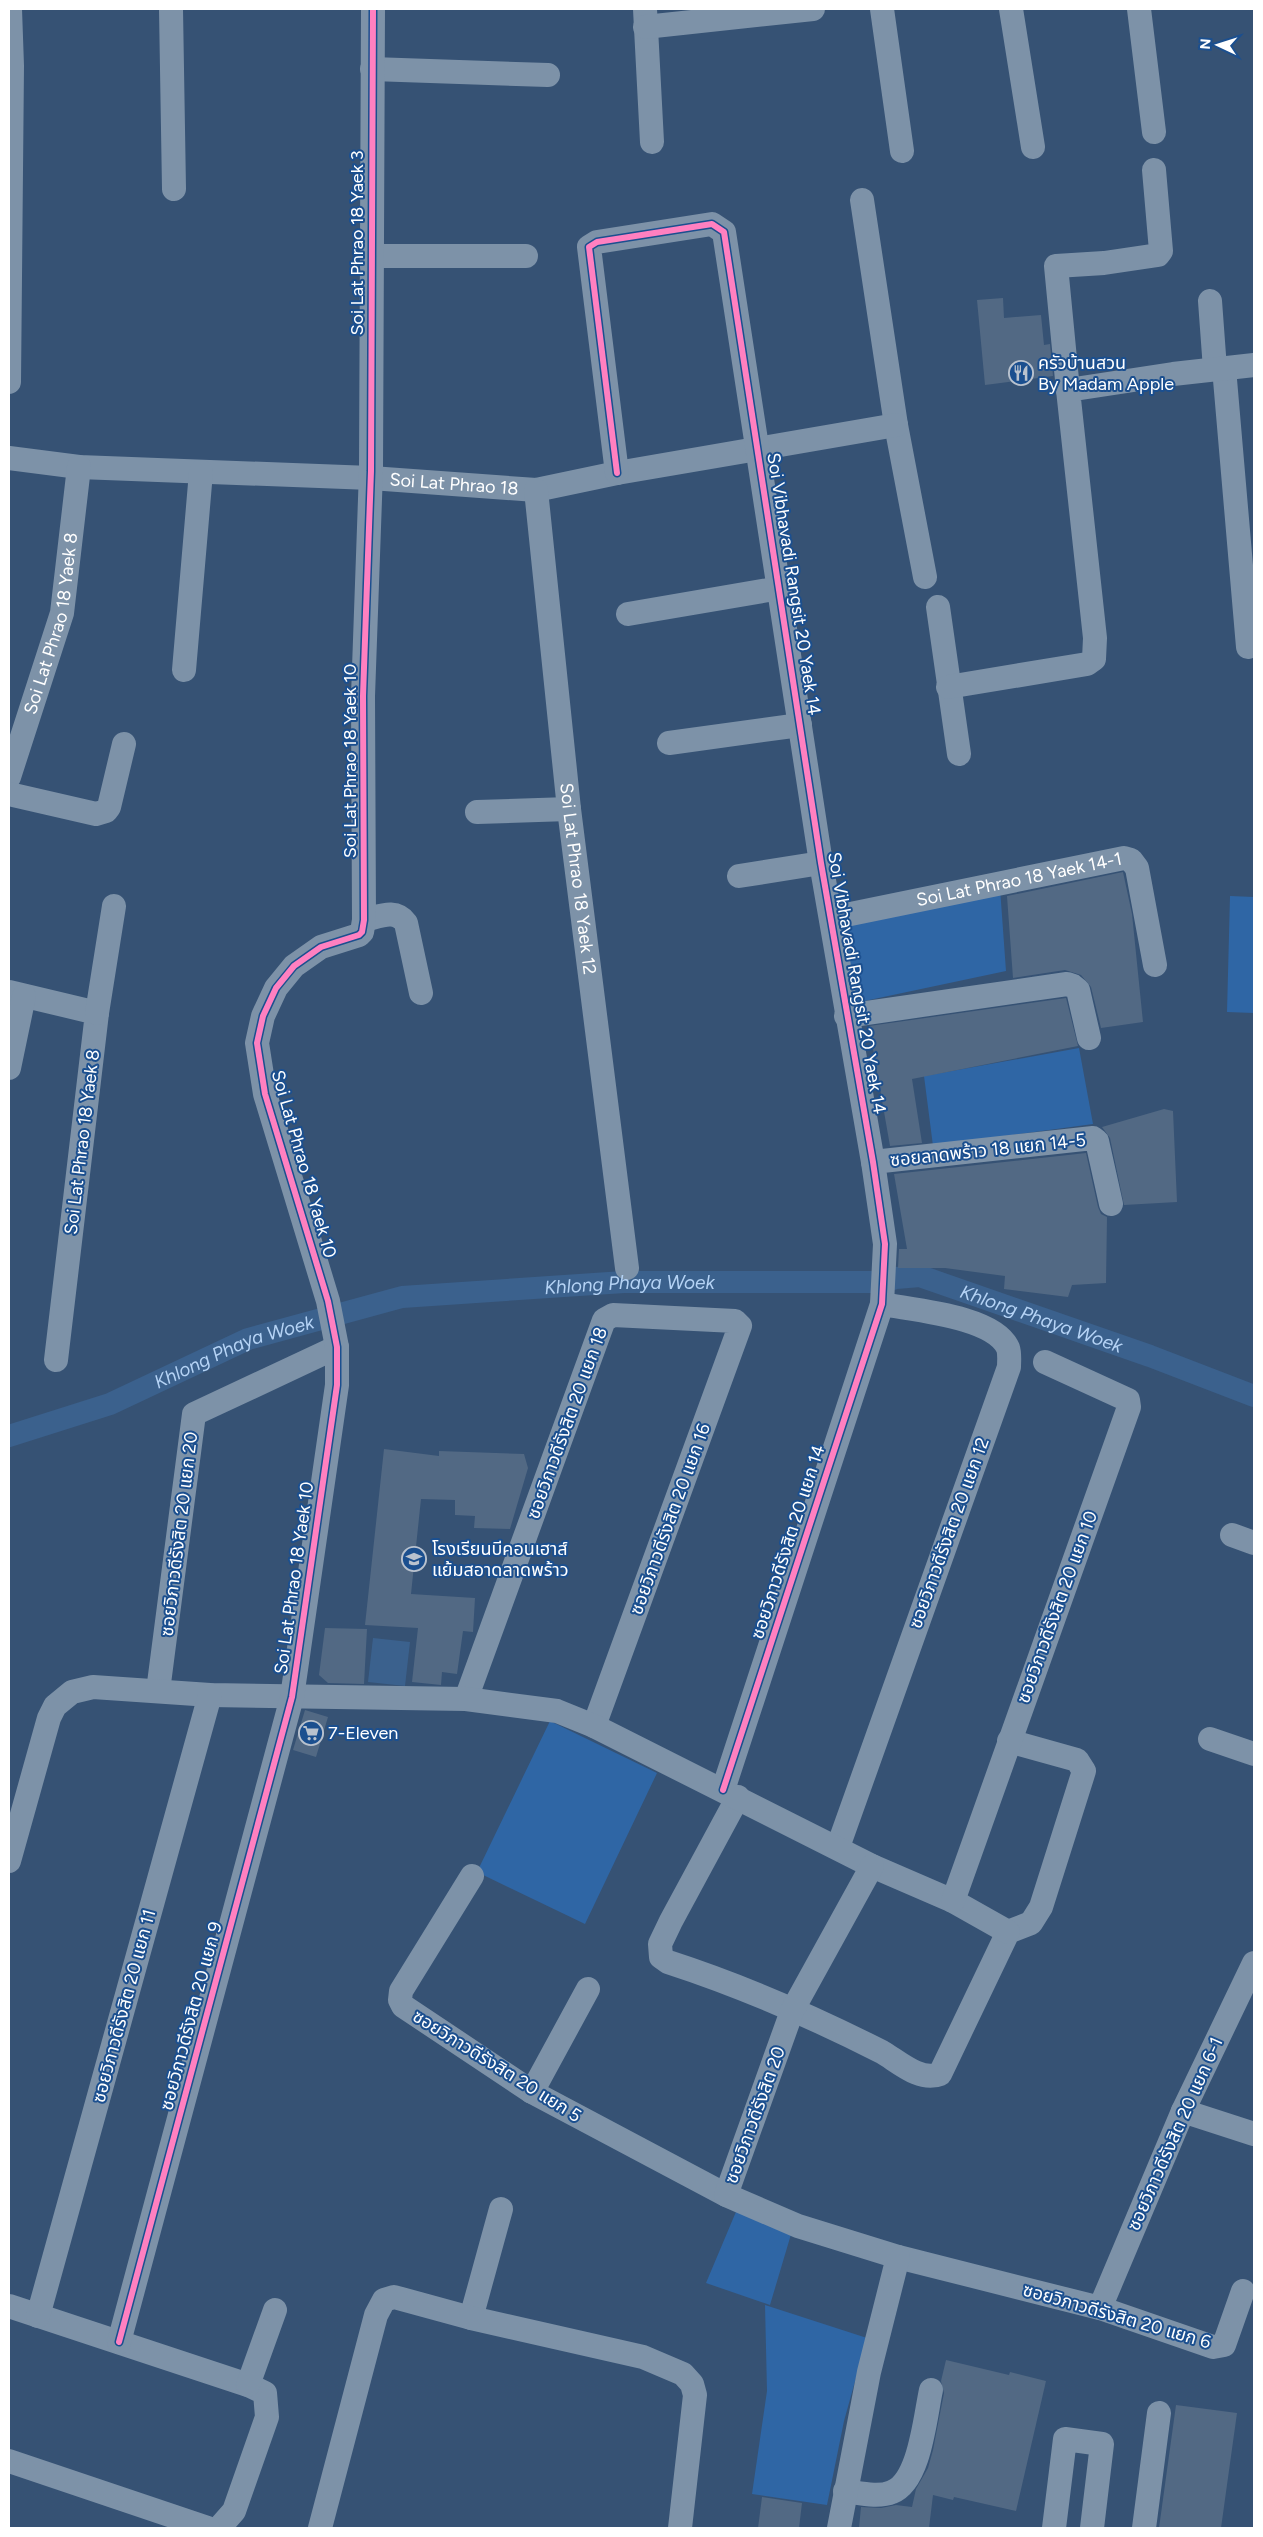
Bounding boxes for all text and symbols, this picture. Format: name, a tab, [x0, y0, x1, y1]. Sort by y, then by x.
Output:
north arrow	[1193, 20, 1243, 70]
text: N	[1197, 38, 1214, 50]
street label: Soi Lat Phrao 18 Yaek 3	[346, 150, 368, 336]
place label: ครัวบ้านสวน By Madam Apple	[1038, 352, 1174, 395]
restaurant icon: ครัวบ้านสวน By Madam Apple	[1008, 360, 1034, 386]
street label: Soi Vibhavadi Rangsit 20 Yaek 14	[762, 451, 826, 717]
street label: Soi Lat Phrao 18	[389, 468, 519, 500]
street label: Soi Lat Phrao 18 Yaek 8	[19, 531, 82, 717]
street label: Soi Lat Phrao 18 Yaek 10	[339, 664, 361, 858]
street label: Soi Lat Phrao 18 Yaek 12	[555, 782, 601, 976]
street label: Soi Lat Phrao 18 Yaek 14-1	[914, 848, 1124, 911]
street label: Soi Vibhavadi Rangsit 20 Yaek 14	[823, 850, 891, 1116]
street label: Soi Lat Phrao 18 Yaek 8	[60, 1048, 104, 1236]
street label: Soi Lat Phrao 18 Yaek 10	[267, 1068, 341, 1260]
street label: ซอยลาดพร้าว 18 แยก 14-5	[889, 1129, 1087, 1171]
water label: Khlong Phaya Woek	[544, 1271, 715, 1299]
water label: Khlong Phaya Woek	[957, 1280, 1126, 1358]
water label: Khlong Phaya Woek	[150, 1310, 317, 1394]
street label: ซอยวิภาวดีรังสิต 20 แยก 18	[522, 1324, 612, 1522]
street label: ซอยวิภาวดีรังสิต 20 แยก 16	[625, 1420, 715, 1618]
street label: ซอยวิภาวดีรังสิต 20 แยก 20	[156, 1430, 202, 1638]
street label: ซอยวิภาวดีรังสิต 20 แยก 12	[904, 1434, 994, 1632]
street label: ซอยวิภาวดีรังสิต 20 แยก 14	[746, 1442, 830, 1642]
street label: Soi Lat Phrao 18 Yaek 10	[270, 1480, 318, 1676]
street label: ซอยวิภาวดีรังสิต 20 แยก 10	[1012, 1508, 1102, 1706]
place label: โรงเรียนบีคอนเฮาส์ แย้มสอาดลาดพร้าว	[432, 1538, 569, 1581]
school or university icon: โรงเรียนบีคอนเฮาส์ แย้มสอาดลาดพร้าว	[401, 1546, 427, 1572]
supermarket icon: 7-Eleven	[298, 1720, 324, 1746]
place label: 7-Eleven	[328, 1722, 398, 1744]
street label: ซอยวิภาวดีรังสิต 20 แยก 11	[88, 1907, 160, 2105]
street label: ซอยวิภาวดีรังสิต 20 แยก 9	[155, 1919, 227, 2113]
street label: ซอยวิภาวดีรังสิต 20 แยก 5	[409, 2005, 585, 2127]
street label: ซอยวิภาวดีรังสิต 20 แยก 6-1	[1122, 2034, 1228, 2234]
street label: ซอยวิภาวดีรังสิต 20	[720, 2043, 790, 2187]
street label: ซอยวิภาวดีรังสิต 20 แยก 6	[1020, 2279, 1214, 2353]

